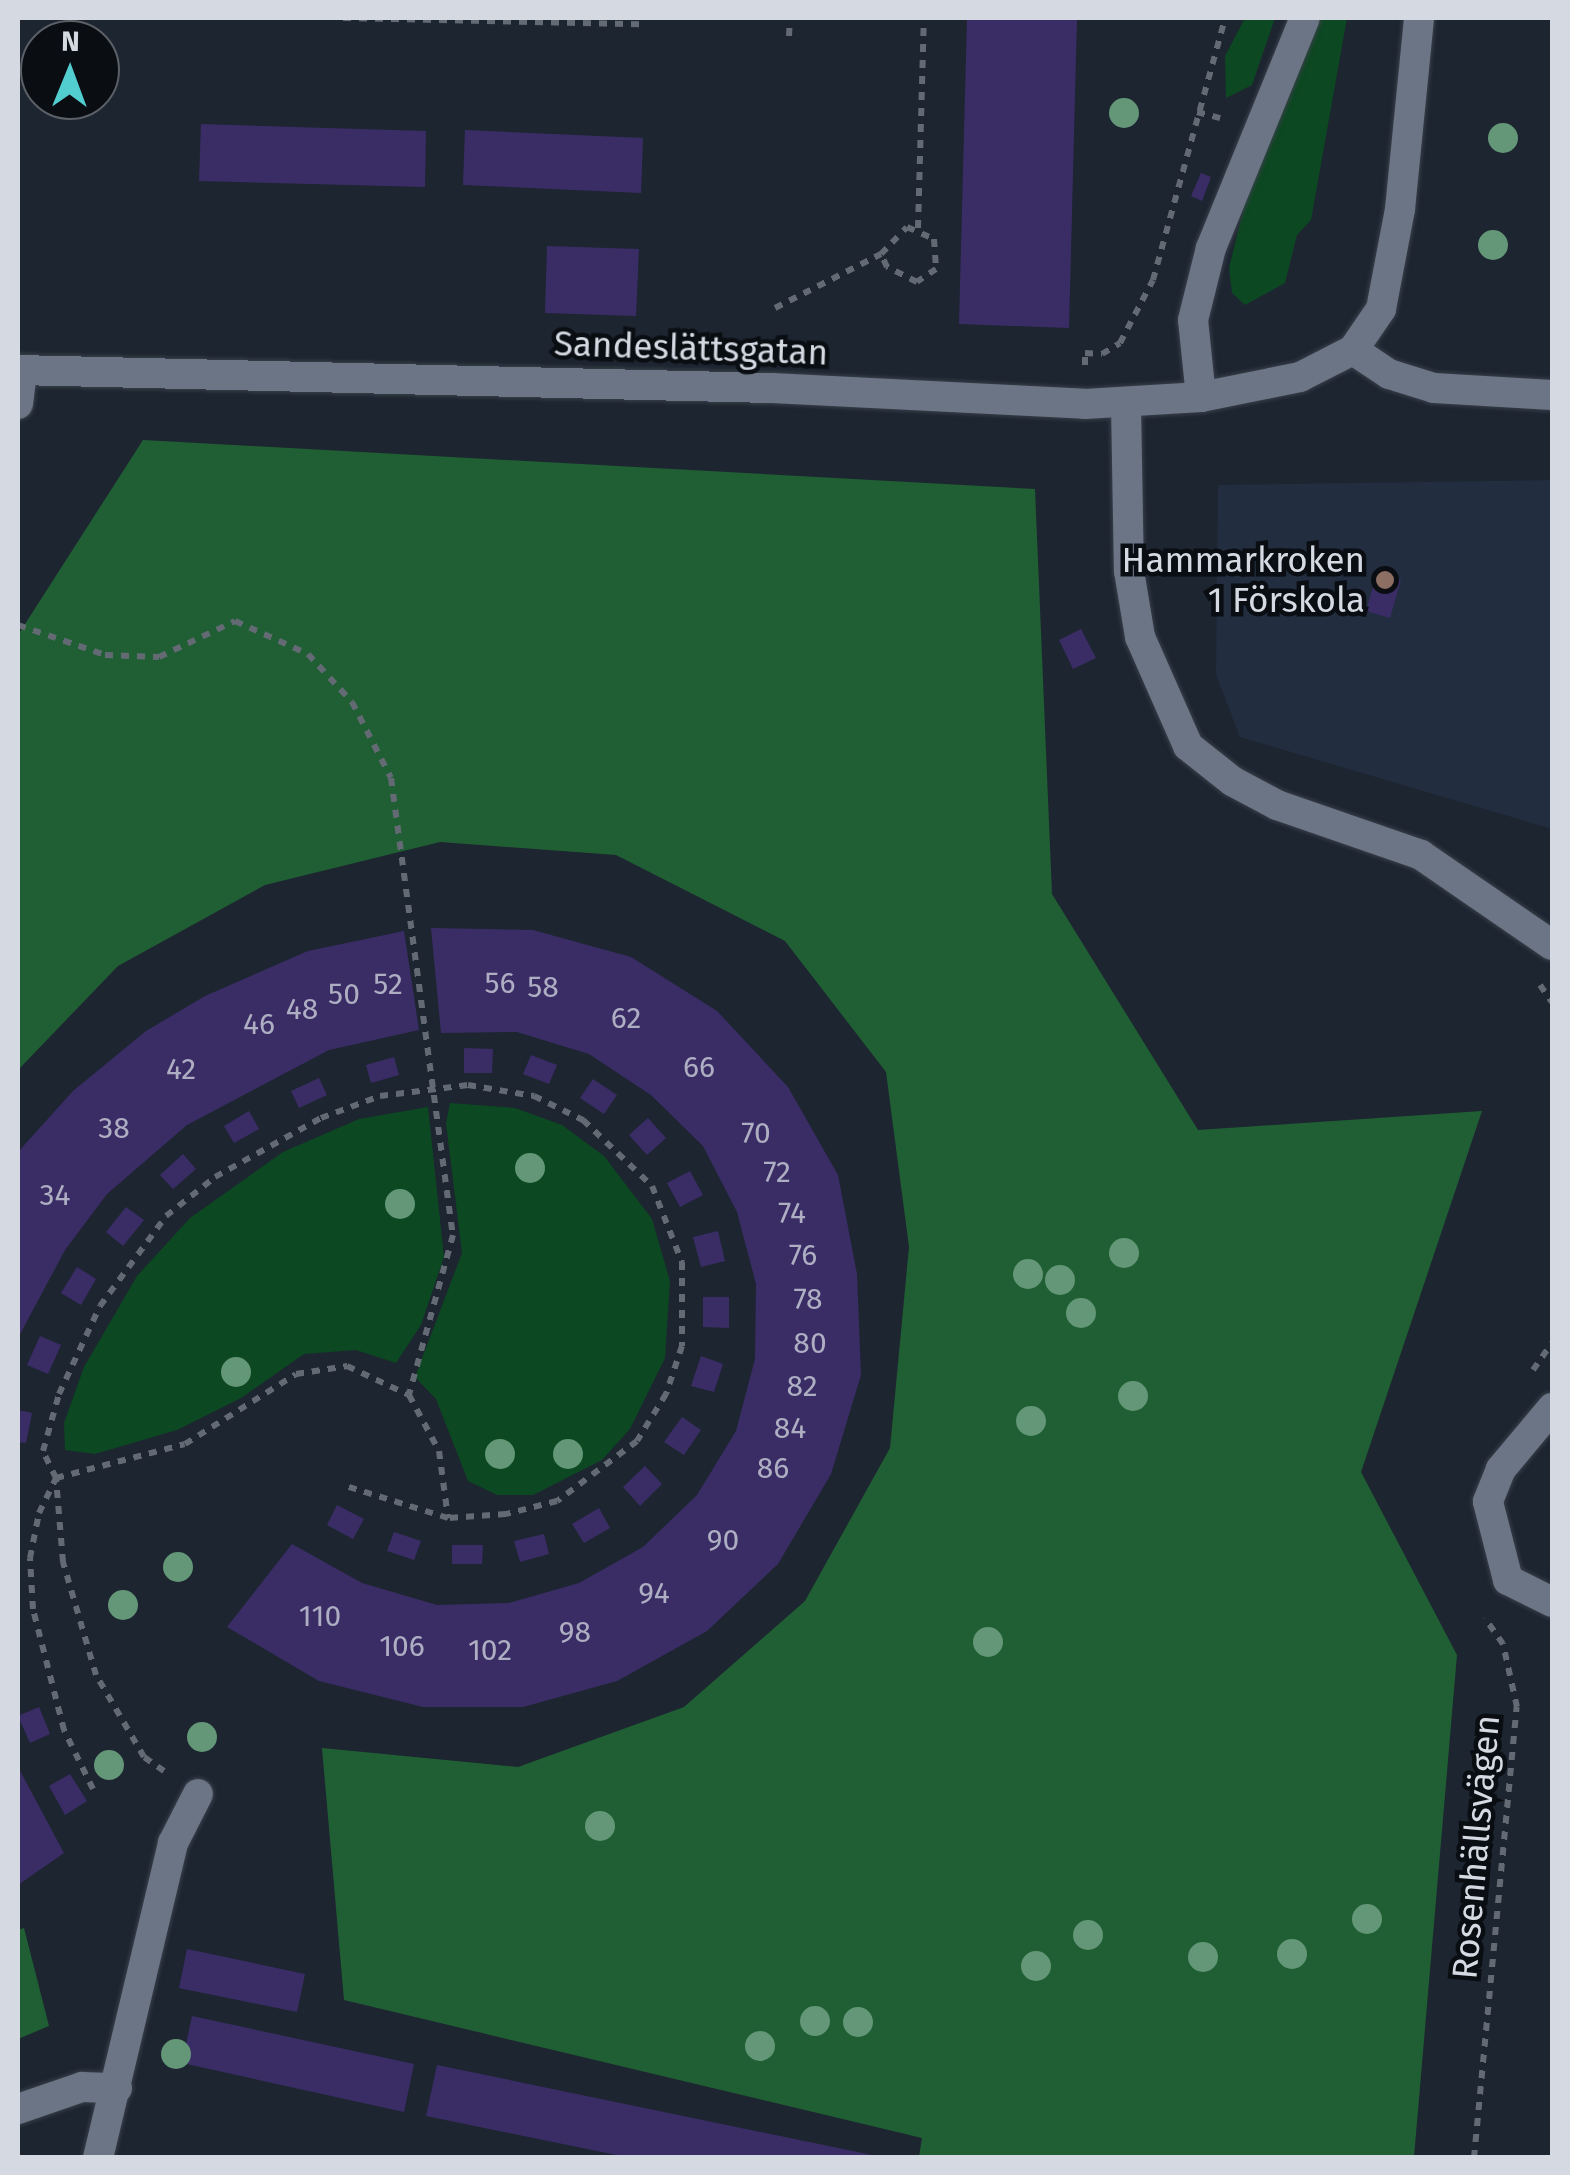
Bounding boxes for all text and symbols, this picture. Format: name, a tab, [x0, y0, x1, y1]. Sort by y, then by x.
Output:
north arrow	[20, 20, 120, 120]
text: N	[61, 25, 80, 58]
street label: Sandeslättsgatan	[553, 322, 829, 374]
place label: Hammarkroken 1 Förskola	[1122, 539, 1365, 621]
marker: Hammarkroken 1 Förskola	[1374, 569, 1396, 591]
house number: 56	[484, 965, 516, 1001]
house number: 52	[373, 966, 403, 1002]
house number: 58	[527, 969, 559, 1005]
house number: 50	[328, 976, 360, 1012]
house number: 48	[286, 991, 318, 1027]
house number: 62	[611, 1000, 641, 1036]
house number: 46	[243, 1006, 275, 1042]
house number: 66	[683, 1049, 715, 1085]
house number: 42	[166, 1051, 196, 1087]
house number: 38	[98, 1110, 130, 1146]
house number: 70	[741, 1115, 771, 1151]
house number: 72	[763, 1154, 791, 1190]
house number: 34	[40, 1177, 70, 1213]
house number: 74	[778, 1195, 806, 1231]
house number: 76	[789, 1237, 817, 1273]
house number: 78	[793, 1281, 823, 1317]
house number: 80	[793, 1325, 827, 1361]
house number: 82	[786, 1368, 818, 1404]
house number: 84	[774, 1410, 806, 1446]
house number: 86	[757, 1450, 789, 1486]
house number: 90	[707, 1522, 739, 1558]
house number: 94	[638, 1575, 670, 1611]
house number: 110	[299, 1598, 341, 1634]
house number: 98	[559, 1614, 591, 1650]
house number: 106	[379, 1628, 425, 1664]
house number: 102	[468, 1632, 512, 1668]
street label: Rosenhällsvägen	[1444, 1713, 1508, 1981]

